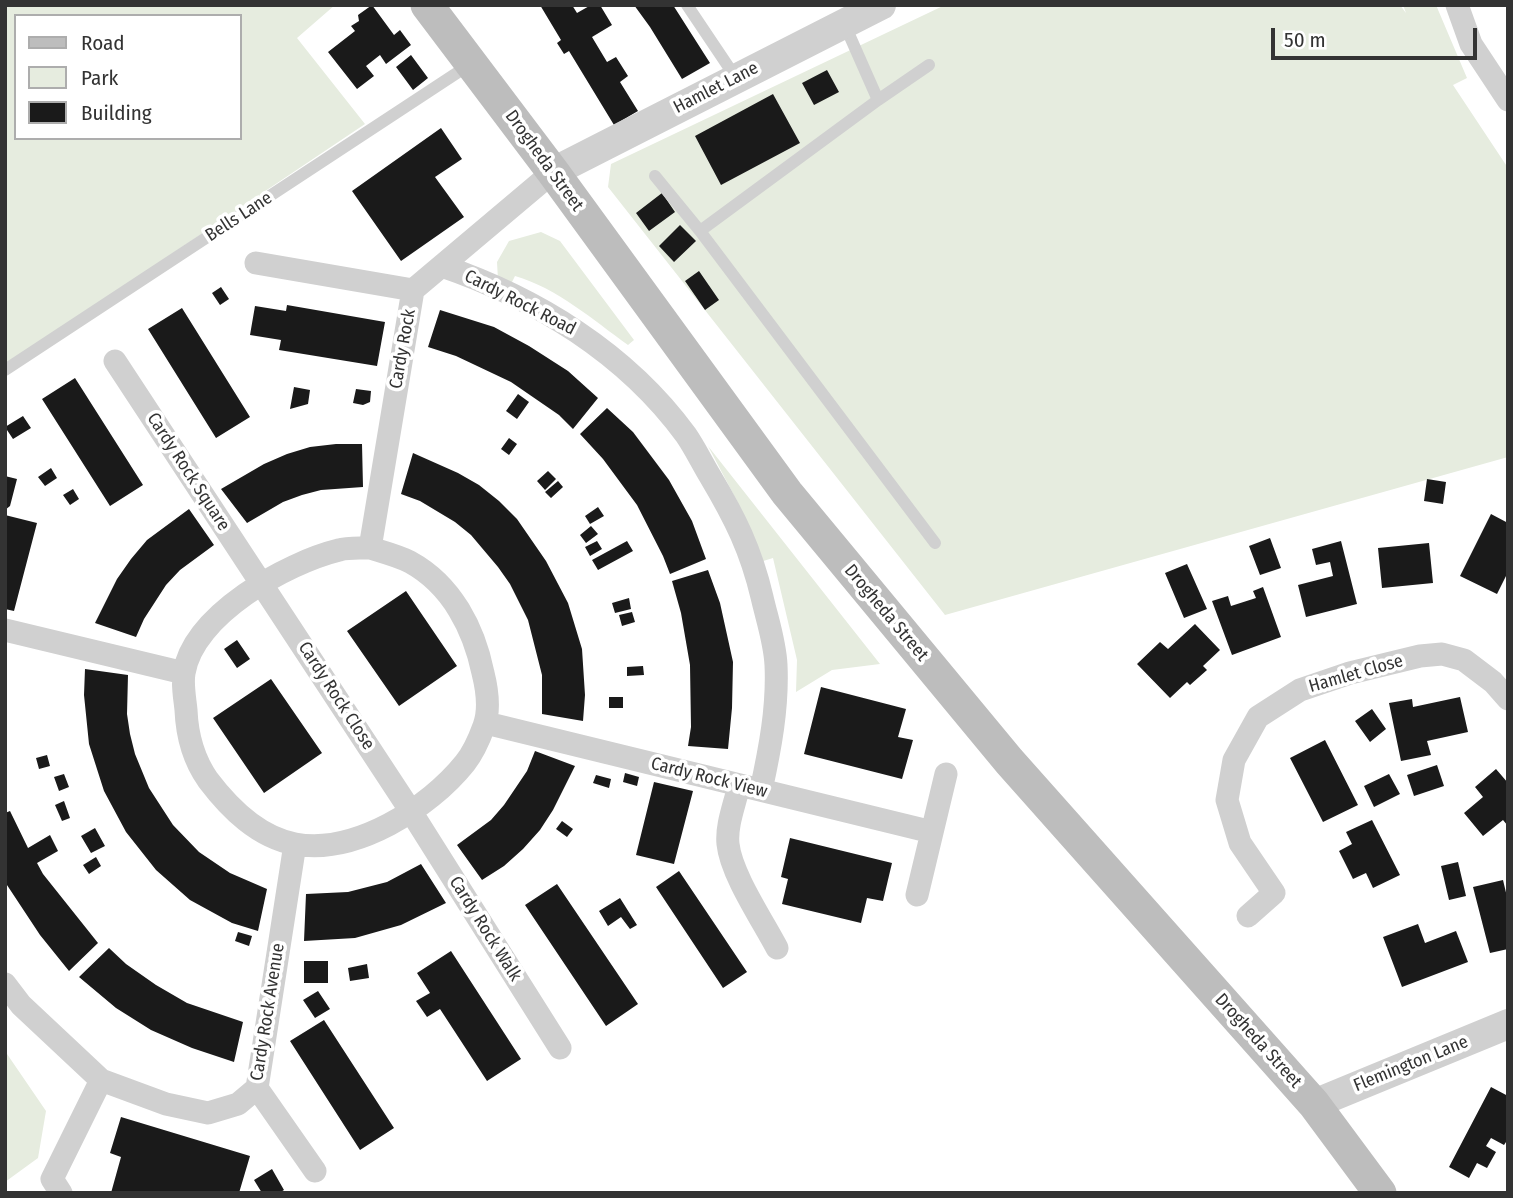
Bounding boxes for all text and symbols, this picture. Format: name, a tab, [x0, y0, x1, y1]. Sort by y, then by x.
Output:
legend	[14, 14, 242, 140]
scale bar	[1275, 14, 1482, 58]
text: 50 m	[1284, 27, 1326, 53]
text: Road	[81, 30, 125, 56]
street label: Hamlet Lane	[670, 57, 762, 119]
text: Park	[81, 65, 118, 91]
text: Building	[81, 100, 152, 126]
street label: Drogheda Street	[500, 106, 588, 216]
street label: Bells Lane	[202, 187, 276, 247]
street label: Cardy Rock Road	[461, 266, 579, 340]
street label: Cardy Rock	[385, 307, 421, 391]
street label: Cardy Rock Square	[142, 409, 234, 535]
street label: Drogheda Street	[839, 560, 933, 666]
street label: Cardy Rock Close	[293, 638, 379, 754]
street label: Hamlet Close	[1306, 650, 1406, 698]
street label: Cardy Rock View	[649, 753, 769, 803]
street label: Cardy Rock Walk	[444, 873, 526, 985]
street label: Cardy Rock Avenue	[246, 942, 290, 1082]
street label: Drogheda Street	[1210, 989, 1306, 1093]
street label: Flemington Lane	[1351, 1031, 1471, 1097]

